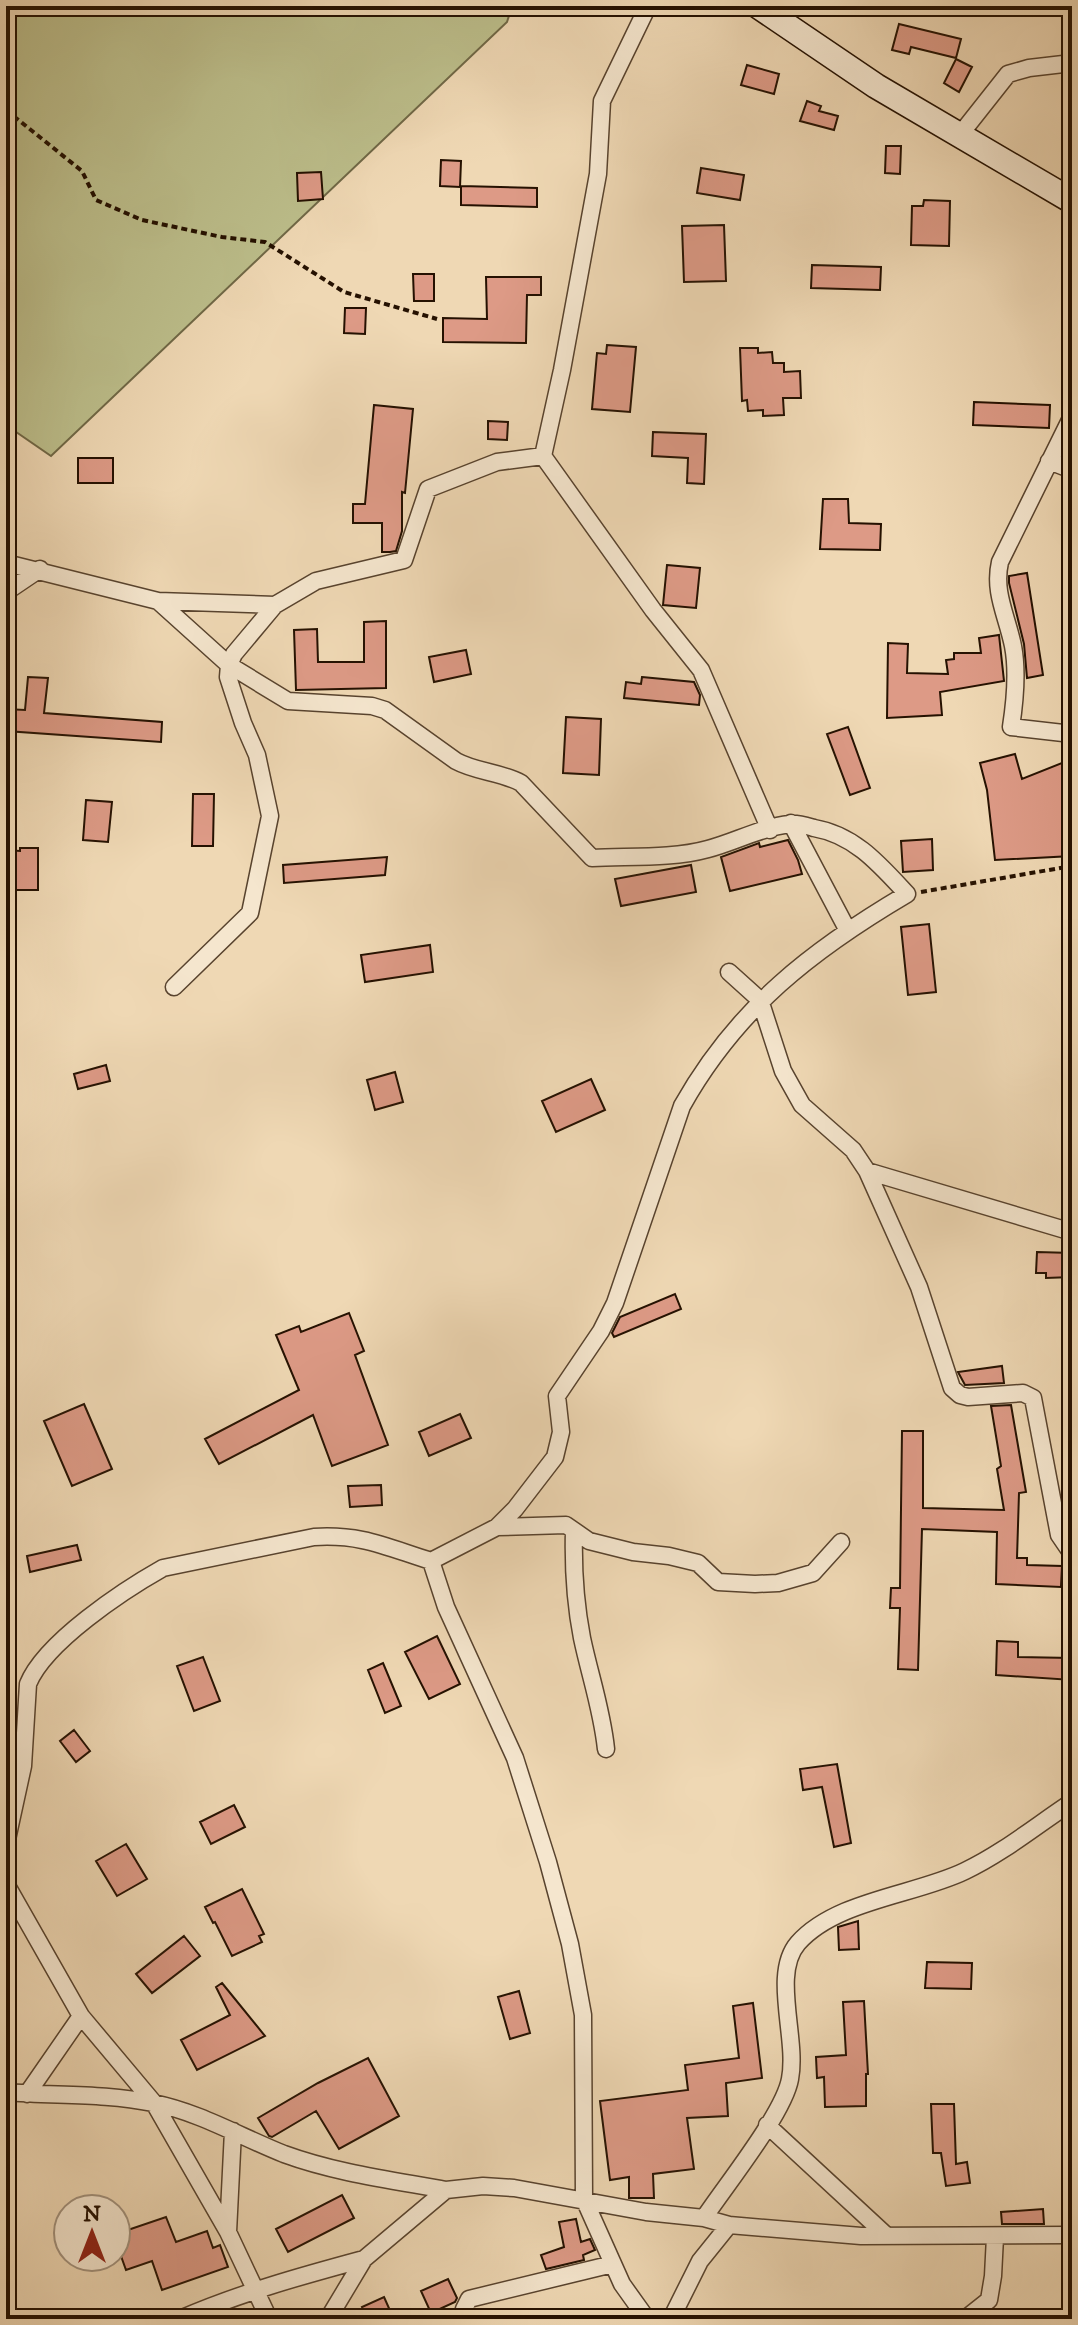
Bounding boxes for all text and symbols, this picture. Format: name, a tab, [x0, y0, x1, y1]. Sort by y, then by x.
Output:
north arrow	[52, 2193, 132, 2273]
text: N	[83, 2201, 101, 2228]

